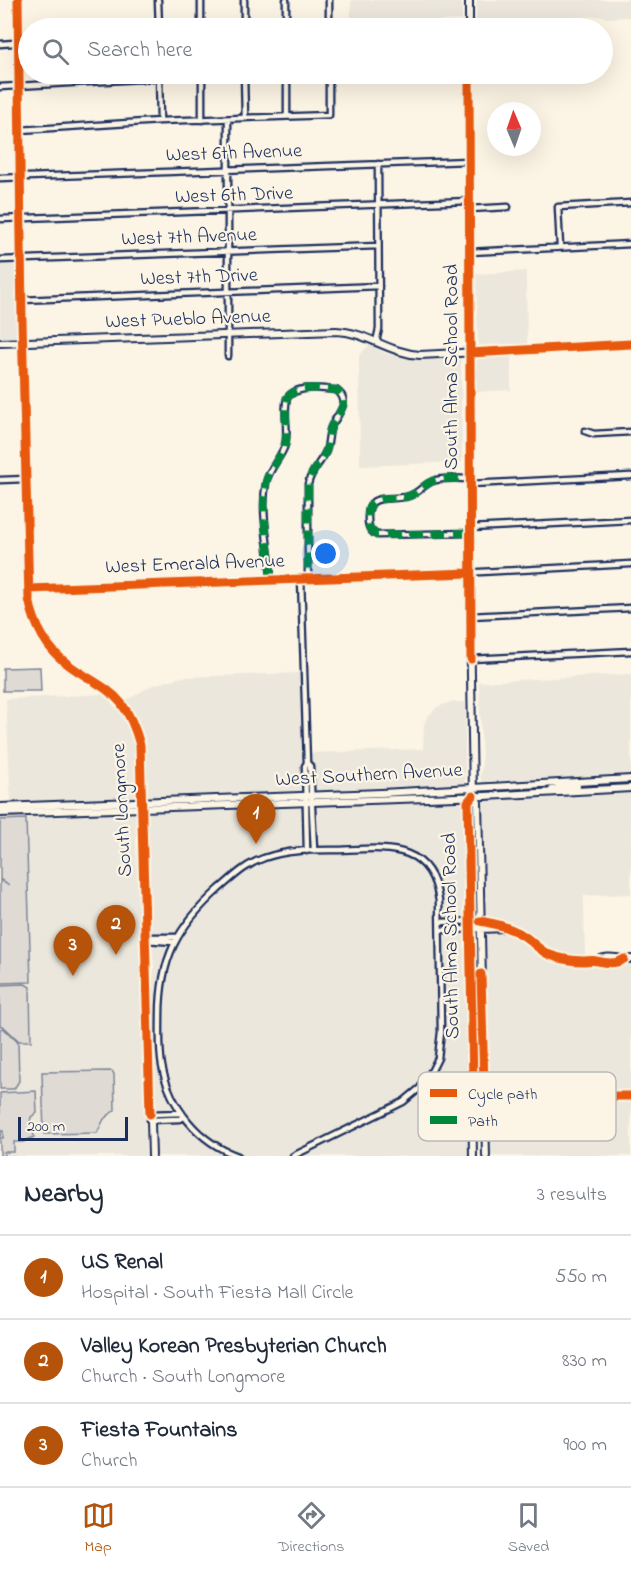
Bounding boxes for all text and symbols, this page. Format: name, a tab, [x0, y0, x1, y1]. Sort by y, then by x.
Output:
search box	[18, 18, 613, 84]
icon: search	[39, 35, 72, 68]
text: Search here	[87, 35, 192, 67]
north arrow	[487, 102, 541, 156]
street label: West 6th Avenue	[165, 137, 303, 171]
street label: West 6th Drive	[174, 179, 294, 213]
street label: West 7th Avenue	[121, 221, 257, 255]
street label: West 7th Drive	[140, 261, 258, 295]
street label: South Alma School Road	[438, 264, 467, 470]
street label: West Pueblo Avenue	[105, 303, 271, 337]
your location	[311, 539, 340, 568]
street label: West Emerald Avenue	[105, 547, 285, 583]
street label: South Longmore	[105, 742, 142, 877]
street label: West Southern Avenue	[275, 757, 463, 795]
pin: 1	[236, 794, 276, 844]
street label: South Alma School Road	[436, 833, 468, 1039]
pin: 2	[96, 906, 136, 955]
pin: 3	[54, 926, 92, 976]
legend	[418, 1072, 616, 1141]
text: Cycle path	[468, 1083, 537, 1107]
text: Path	[468, 1110, 498, 1134]
scale bar	[18, 1114, 128, 1142]
text: 200 m	[27, 1115, 65, 1139]
text: Nearby	[24, 1176, 103, 1214]
text: 3 results	[537, 1181, 607, 1210]
text: US Renal	[81, 1247, 163, 1279]
text: 1	[40, 1263, 47, 1292]
text: 550 m	[555, 1263, 607, 1292]
text: Hospital · South Fiesta Mall Circle	[81, 1279, 354, 1308]
text: Valley Korean Presbyterian Church	[81, 1331, 387, 1363]
text: 2	[39, 1347, 48, 1376]
text: 830 m	[562, 1347, 607, 1376]
text: Church · South Longmore	[81, 1363, 285, 1392]
text: Fiesta Fountains	[81, 1415, 237, 1447]
text: 3	[39, 1431, 48, 1460]
text: 900 m	[563, 1431, 607, 1460]
text: Church	[81, 1447, 137, 1476]
tab: Map	[82, 1499, 115, 1559]
tab: Directions	[278, 1499, 344, 1559]
tab: Saved	[508, 1499, 549, 1559]

